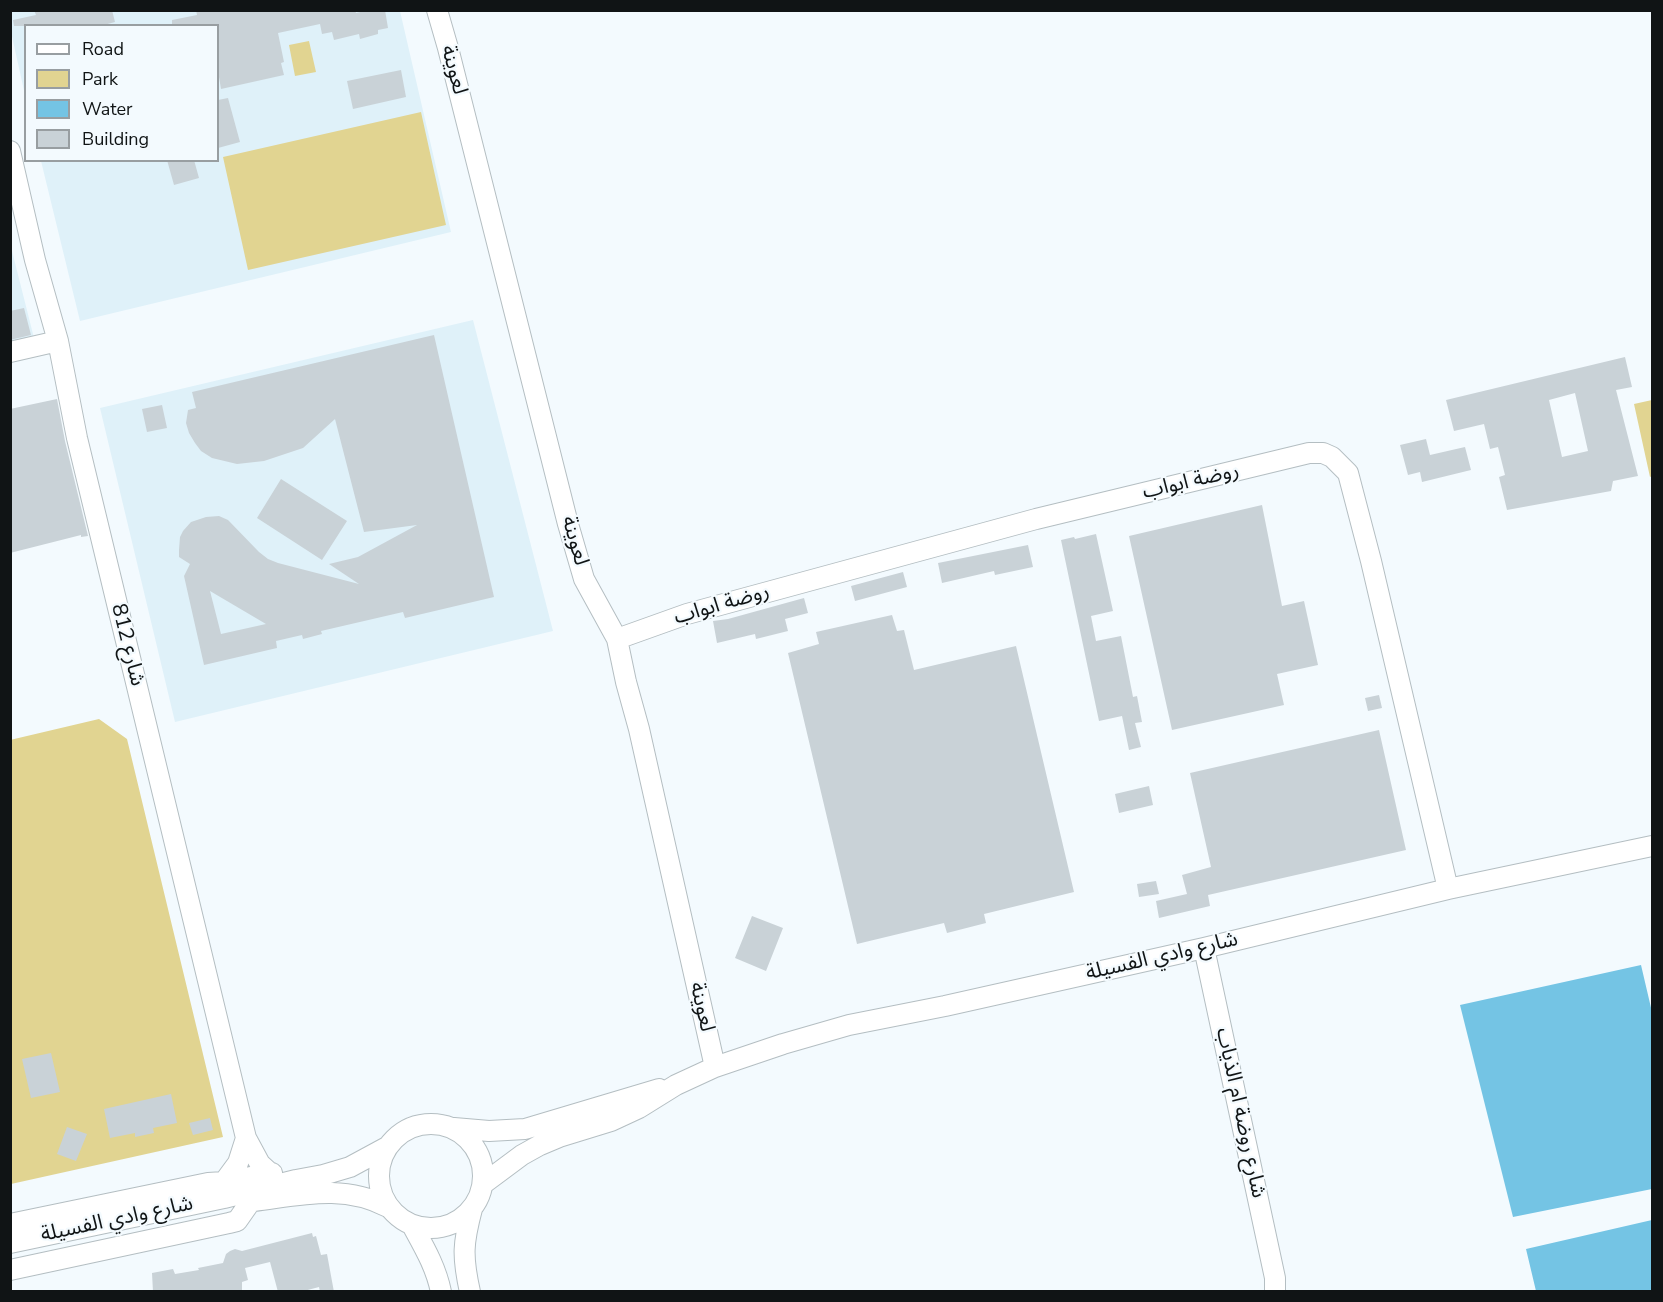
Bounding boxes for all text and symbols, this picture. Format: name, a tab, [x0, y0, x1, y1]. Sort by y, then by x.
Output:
legend	[24, 24, 219, 162]
text: Road	[82, 37, 124, 61]
street label: لعوينة	[434, 43, 472, 97]
text: Park	[82, 67, 118, 91]
text: Water	[82, 97, 133, 121]
text: Building	[82, 127, 149, 151]
street label: روضة ابواب	[1140, 459, 1242, 505]
street label: لعوينة	[555, 513, 593, 569]
street label: روضة ابواب	[671, 579, 773, 631]
street label: شارع 812	[105, 601, 149, 689]
street label: شارع وادي الفسيلة	[1084, 927, 1240, 987]
street label: لعوينة	[683, 980, 719, 1034]
street label: شارع روضة ام الذياب	[1210, 1026, 1270, 1200]
street label: شارع وادي الفسيلة	[39, 1192, 195, 1248]

